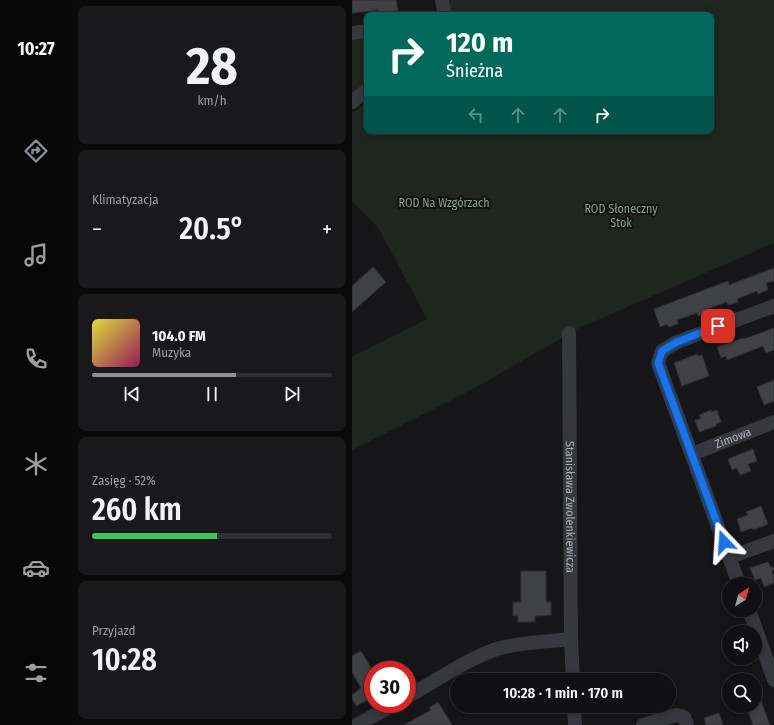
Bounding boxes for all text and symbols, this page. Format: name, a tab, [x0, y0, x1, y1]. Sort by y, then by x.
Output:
text: 120 m	[446, 26, 513, 59]
icon: right	[380, 28, 432, 80]
text: 28	[186, 35, 238, 98]
text: 10:27	[17, 38, 55, 60]
text: Śnieżna	[446, 60, 503, 82]
text: km/h	[198, 93, 227, 108]
icon: left	[465, 104, 487, 126]
icon: ahead	[507, 104, 529, 126]
icon: ahead	[549, 104, 571, 126]
icon: right	[591, 104, 613, 126]
icon: directions	[22, 137, 50, 165]
text: Klimatyzacja	[92, 192, 159, 207]
park label: ROD Na Wzgórzach	[399, 196, 490, 210]
park label: ROD Słoneczny Stok	[584, 202, 658, 230]
text: 20.5°	[179, 211, 245, 247]
text: −	[92, 216, 102, 243]
text: +	[322, 216, 332, 243]
icon: music	[22, 241, 50, 269]
pin	[701, 309, 735, 343]
icon: arrive	[707, 315, 729, 337]
text: 104.0 FM	[152, 327, 206, 345]
icon: phone	[22, 345, 50, 373]
text: Muzyka	[152, 345, 191, 360]
icon: previous	[121, 383, 143, 405]
icon: pause	[201, 383, 223, 405]
icon: next	[281, 383, 303, 405]
street label: Zimowa	[713, 425, 753, 451]
street label: Stanisława Zwolenkiewicza	[563, 441, 578, 573]
icon: climate	[22, 450, 50, 478]
text: Zasięg · 52%	[92, 473, 156, 488]
text: 260 km	[92, 492, 182, 528]
position arrow	[703, 521, 745, 563]
icon: car	[22, 554, 50, 582]
north arrow	[722, 577, 762, 617]
map controls	[722, 577, 762, 713]
text: Przyjazd	[92, 623, 136, 638]
button: sound	[722, 625, 762, 665]
text: 10:28	[92, 642, 157, 678]
icon: filters	[22, 659, 50, 687]
speed limit sign: 30	[364, 661, 416, 713]
button: search	[722, 673, 762, 713]
text: 10:28 · 1 min · 170 m	[503, 684, 623, 702]

